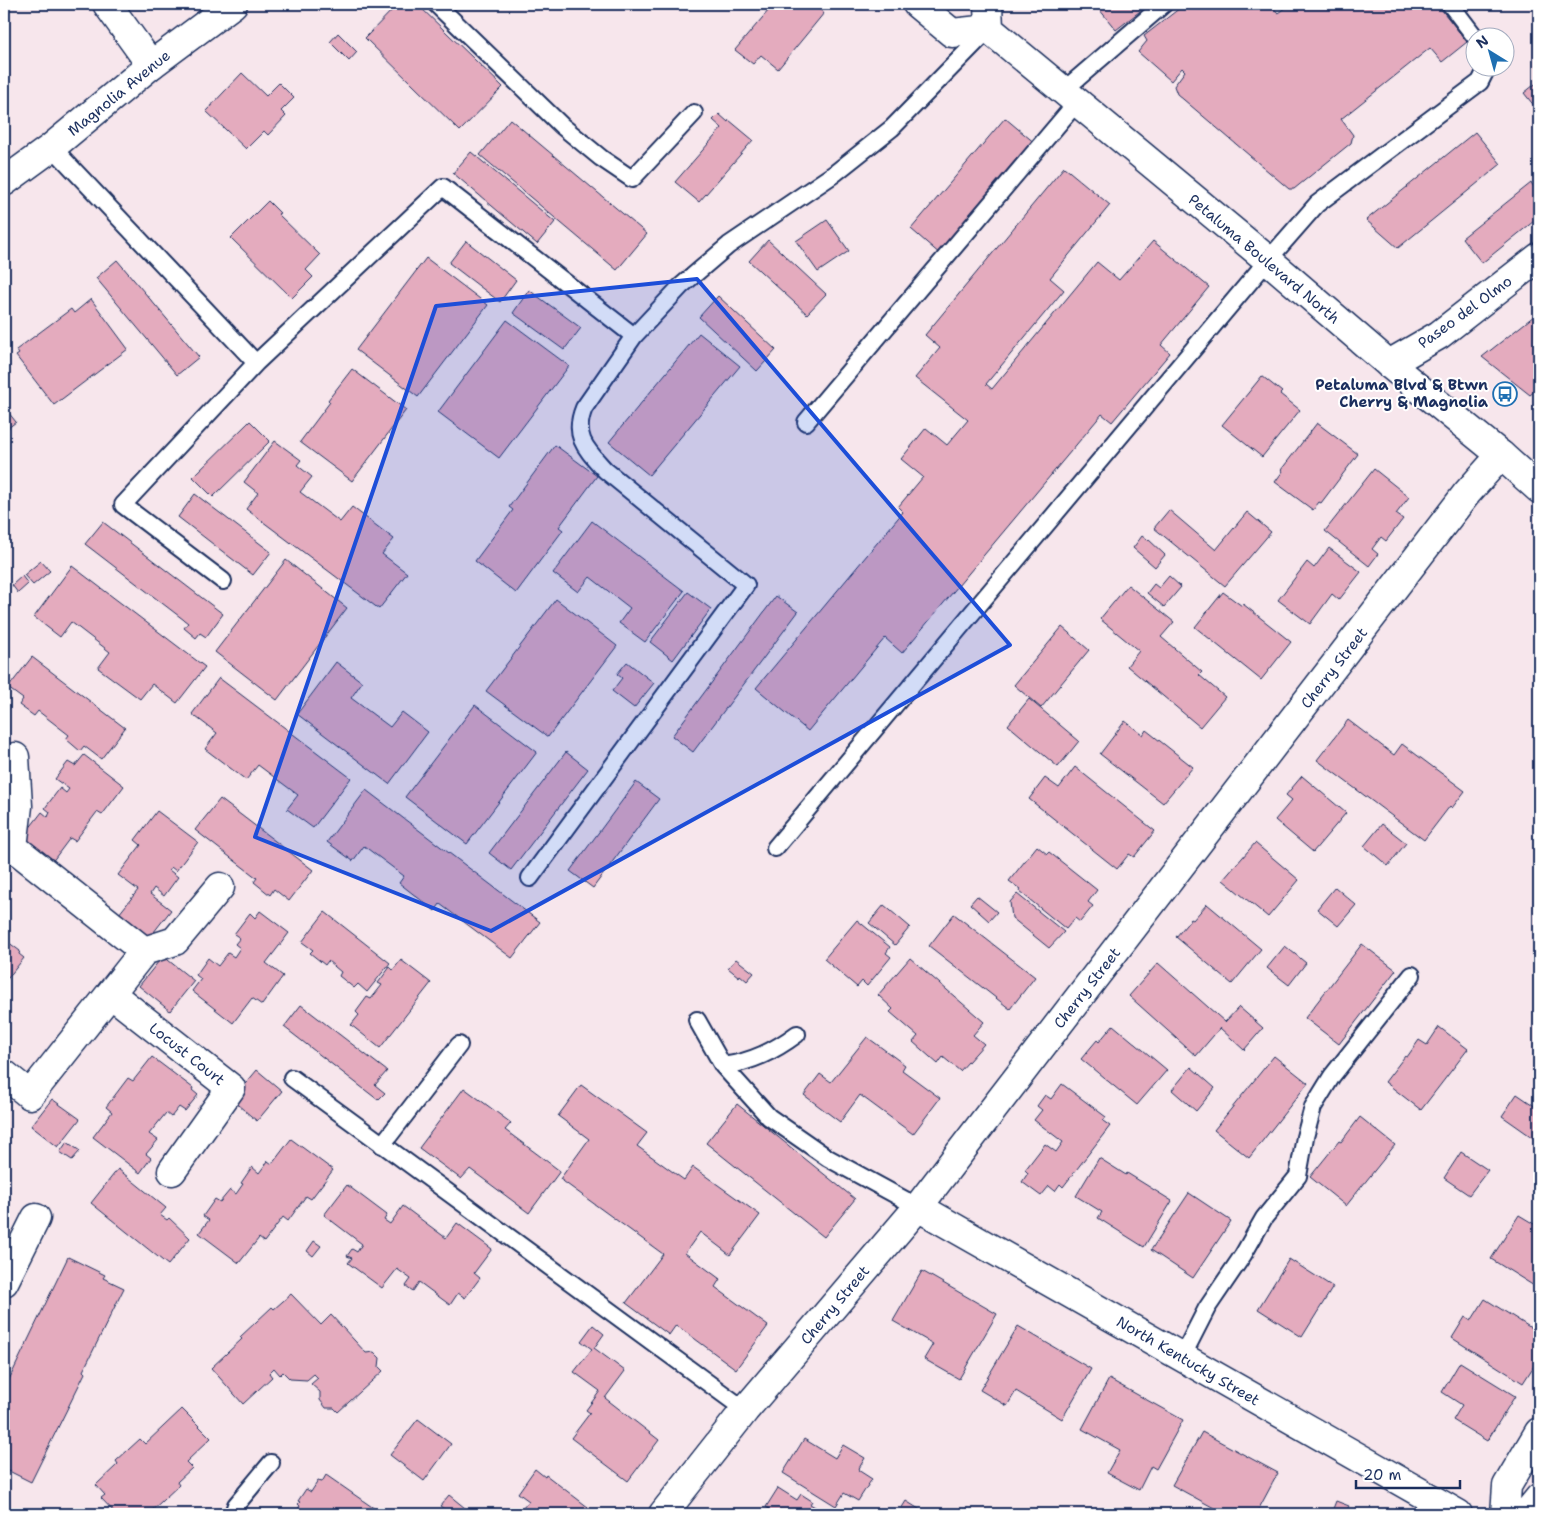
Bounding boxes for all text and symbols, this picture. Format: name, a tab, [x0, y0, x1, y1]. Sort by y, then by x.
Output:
north arrow	[1466, 28, 1516, 78]
text: N	[1472, 31, 1492, 52]
street label: Magnolia Avenue	[64, 45, 174, 141]
street label: Petaluma Boulevard North	[1184, 190, 1344, 328]
street label: Paseo del Olmo	[1414, 271, 1516, 353]
place label: Petaluma Blvd & Btwn Cherry & Magnolia	[1315, 375, 1489, 412]
bus stop icon: Petaluma Blvd & Btwn Cherry & Magnolia	[1492, 381, 1518, 407]
street label: Cherry Street	[1296, 623, 1372, 713]
street label: Cherry Street	[1049, 943, 1125, 1033]
street label: Locust Court	[145, 1018, 229, 1090]
street label: Cherry Street	[796, 1261, 874, 1349]
street label: North Kentucky Street	[1113, 1312, 1263, 1410]
scale bar	[1356, 1458, 1459, 1490]
text: 20 m	[1363, 1465, 1402, 1485]

